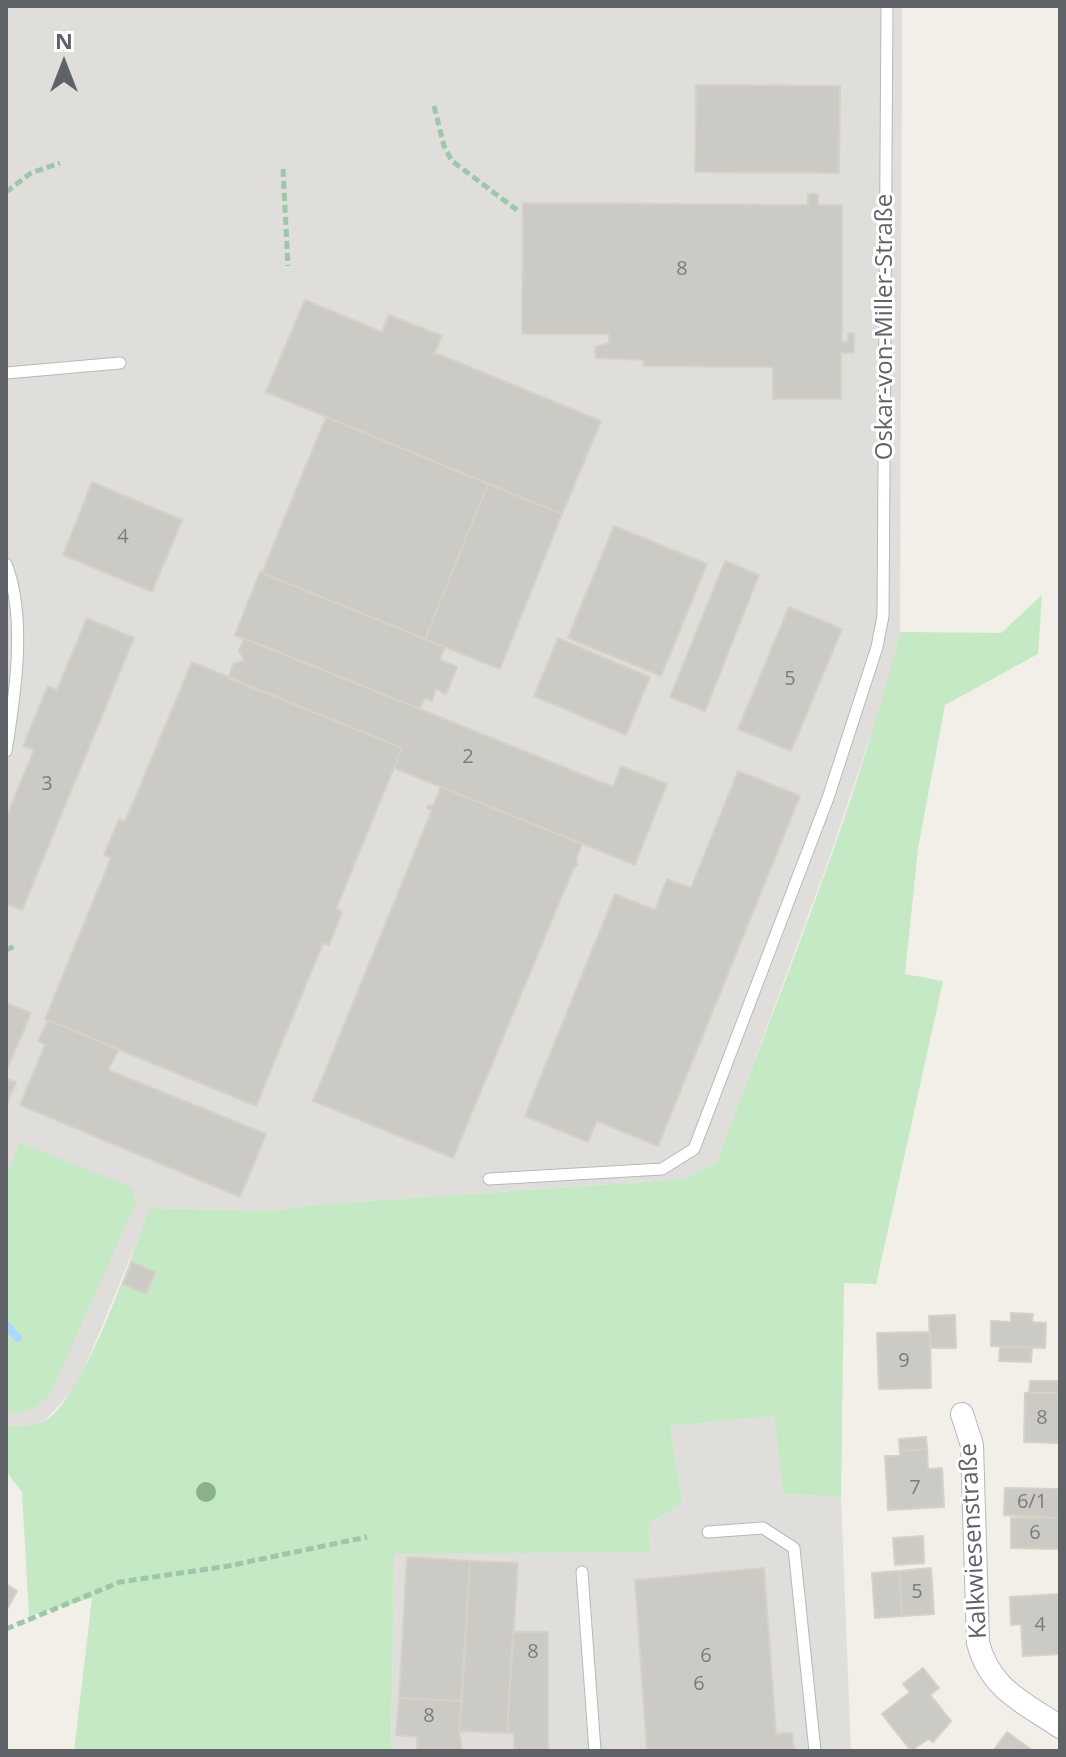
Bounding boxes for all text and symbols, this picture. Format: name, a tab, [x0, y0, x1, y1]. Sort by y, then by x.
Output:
north arrow	[24, 24, 104, 104]
text: N	[55, 25, 73, 55]
street label: Oskar-von-Miller-Straße	[871, 194, 899, 460]
house number: 8	[676, 257, 688, 281]
house number: 4	[117, 525, 129, 549]
house number: 5	[784, 667, 796, 691]
house number: 2	[462, 745, 474, 769]
house number: 3	[41, 772, 53, 796]
house number: 9	[898, 1349, 910, 1373]
house number: 8	[1036, 1406, 1048, 1430]
street label: Kalkwiesenstraße	[954, 1442, 994, 1640]
house number: 7	[909, 1476, 921, 1500]
house number: 6/1	[1017, 1490, 1047, 1514]
house number: 6	[1029, 1521, 1041, 1545]
house number: 5	[911, 1580, 923, 1604]
house number: 4	[1034, 1613, 1046, 1637]
house number: 8	[527, 1640, 539, 1664]
house number: 6	[700, 1644, 712, 1668]
house number: 6	[693, 1672, 705, 1696]
house number: 8	[423, 1704, 435, 1728]

